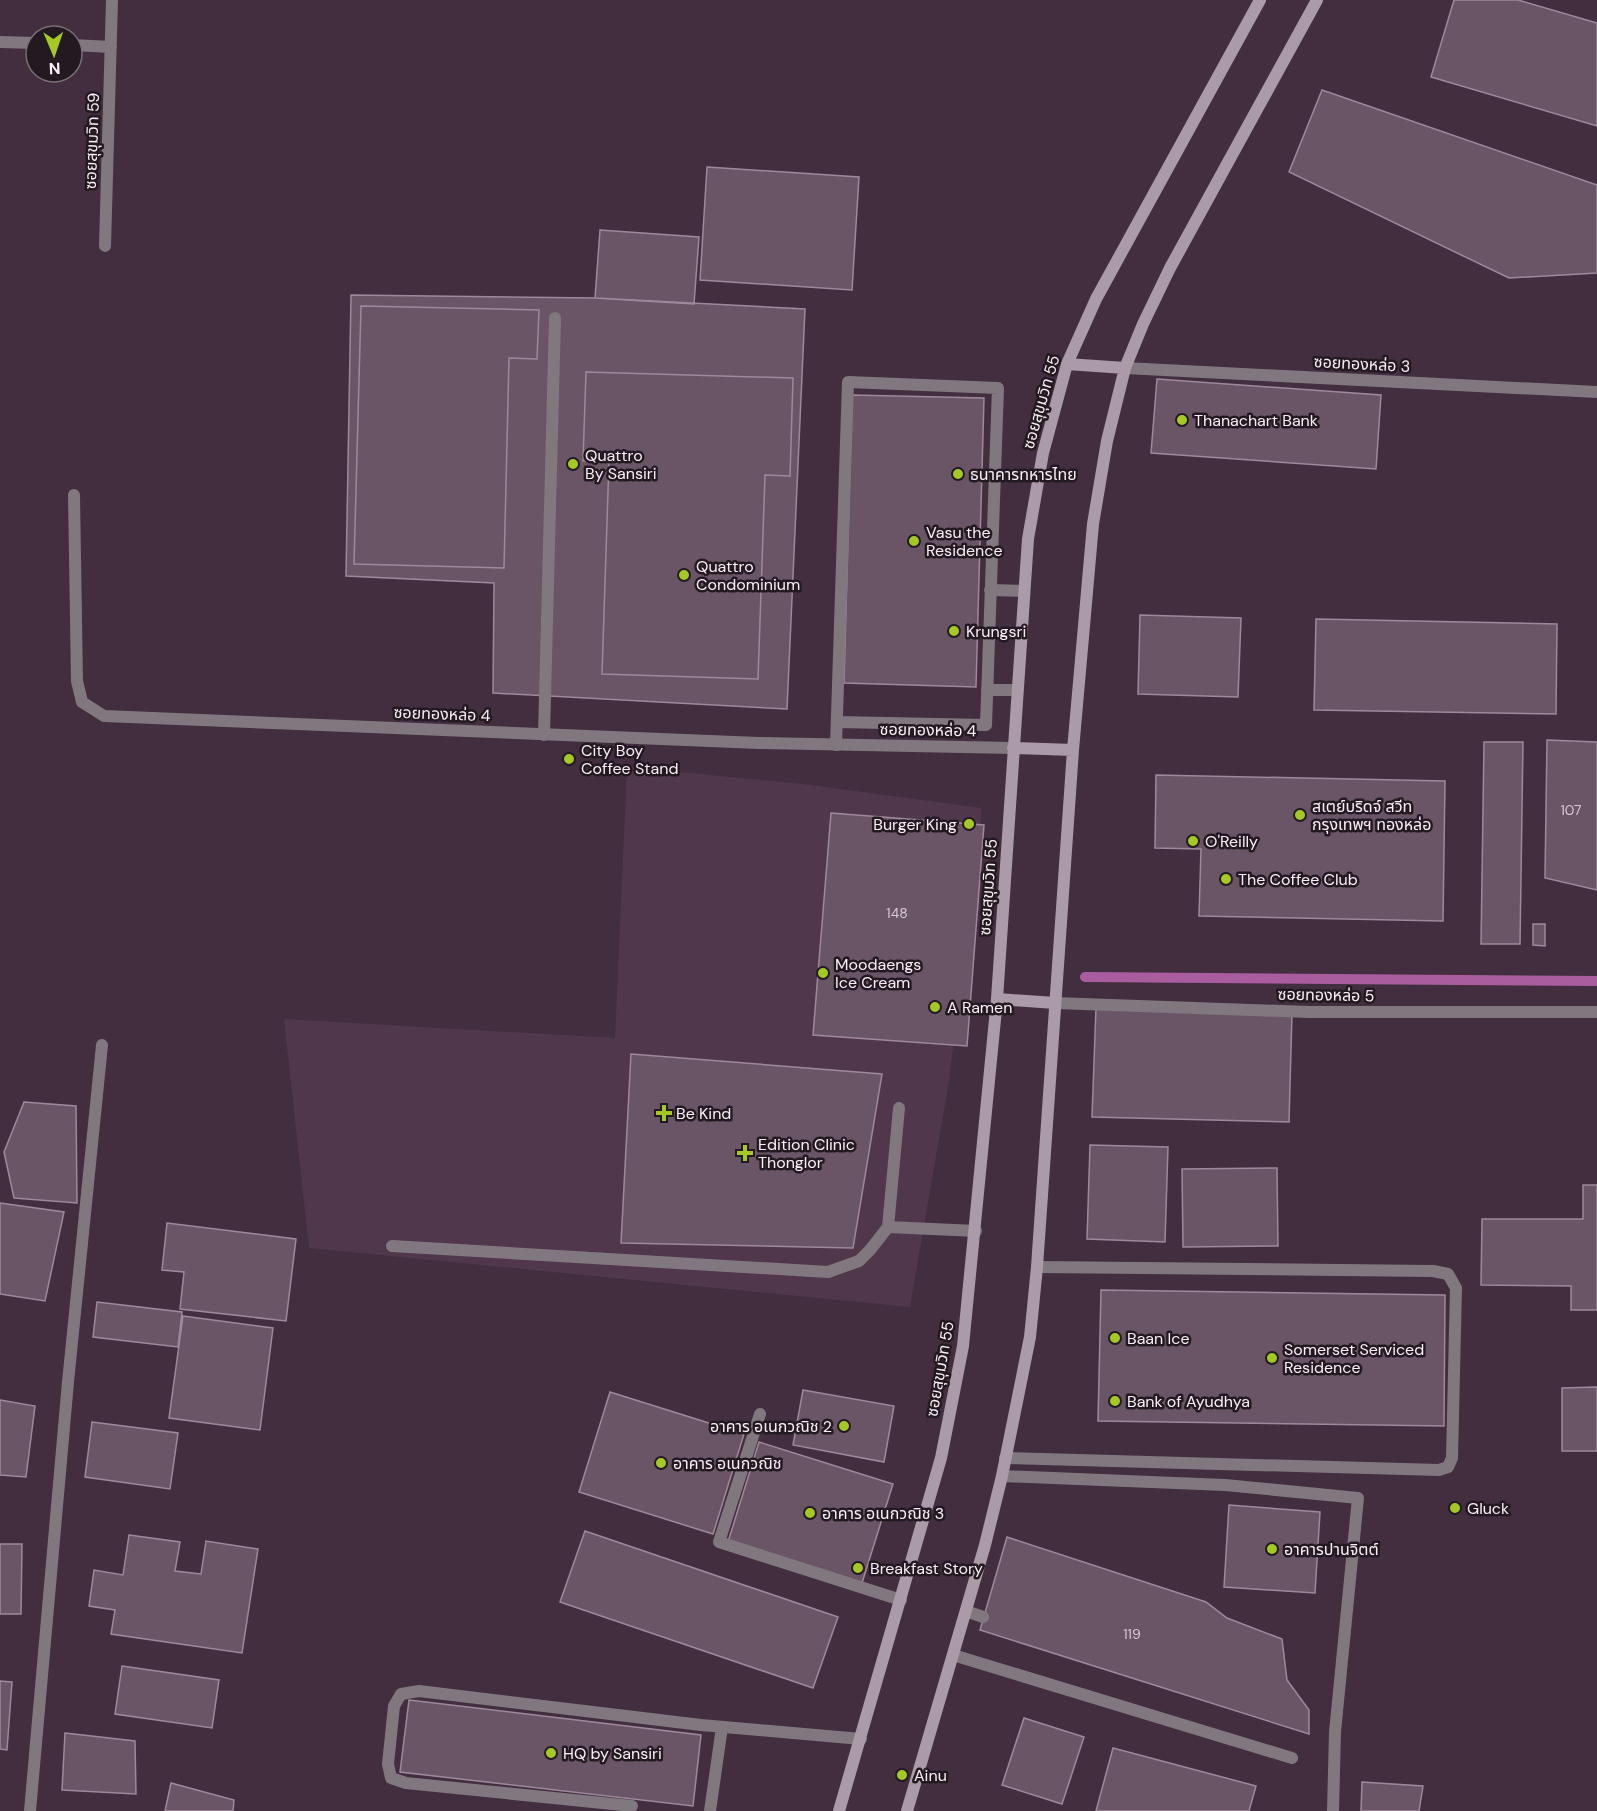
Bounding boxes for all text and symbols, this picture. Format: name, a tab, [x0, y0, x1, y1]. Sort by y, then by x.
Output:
north arrow	[24, 24, 84, 84]
text: N	[48, 58, 61, 79]
street label: ซอยสุขุมวิท 59	[80, 92, 104, 190]
street label: ซอยทองหล่อ 3	[1313, 351, 1411, 377]
street label: ซอยสุขุมวิท 55	[1018, 353, 1064, 451]
place label: Thanachart Bank	[1194, 410, 1318, 431]
marker: Thanachart Bank	[1175, 413, 1189, 427]
place label: Quattro By Sansiri	[585, 445, 657, 484]
marker: Quattro By Sansiri	[566, 457, 580, 471]
place label: ธนาคารทหารไทย	[970, 464, 1077, 485]
marker: ธนาคารทหารไทย	[951, 467, 965, 481]
place label: Vasu the Residence	[926, 522, 1003, 561]
marker: Vasu the Residence	[907, 534, 921, 548]
place label: Quattro Condominium	[696, 556, 800, 595]
marker: Quattro Condominium	[677, 568, 691, 582]
place label: Krungsri	[966, 621, 1026, 642]
marker: Krungsri	[947, 624, 961, 638]
street label: ซอยทองหล่อ 4	[393, 702, 491, 726]
street label: ซอยทองหล่อ 4	[879, 719, 977, 741]
place label: City Boy Coffee Stand	[581, 740, 678, 779]
marker: City Boy Coffee Stand	[562, 752, 576, 766]
place label: สเตย์บริดจ์ สวีท กรุงเทพฯ ทองหล่อ	[1312, 796, 1431, 835]
house number: 107	[1560, 801, 1582, 819]
marker: สเตย์บริดจ์ สวีท กรุงเทพฯ ทองหล่อ	[1293, 808, 1307, 822]
place label: Burger King	[873, 814, 957, 835]
marker: Burger King	[962, 817, 976, 831]
place label: O'Reilly	[1205, 831, 1258, 852]
marker: O'Reilly	[1186, 834, 1200, 848]
street label: ซอยสุขุมวิท 55	[974, 838, 1002, 936]
place label: The Coffee Club	[1238, 869, 1358, 890]
marker: The Coffee Club	[1219, 872, 1233, 886]
house number: 148	[886, 904, 908, 922]
place label: Moodaengs Ice Cream	[835, 954, 921, 993]
marker: Moodaengs Ice Cream	[816, 966, 830, 980]
street label: ซอยทองหล่อ 5	[1277, 984, 1375, 1006]
place label: A Ramen	[947, 997, 1012, 1018]
marker: A Ramen	[928, 1000, 942, 1014]
place label: Be Kind	[676, 1103, 731, 1124]
marker: Be Kind	[657, 1106, 671, 1120]
place label: Edition Clinic Thonglor	[758, 1134, 855, 1173]
marker: Edition Clinic Thonglor	[736, 1144, 754, 1162]
street label: ซอยสุขุมวิท 55	[921, 1320, 959, 1418]
place label: Baan Ice	[1127, 1328, 1189, 1349]
marker: Baan Ice	[1108, 1331, 1122, 1345]
place label: Somerset Serviced Residence	[1284, 1339, 1424, 1378]
marker: Somerset Serviced Residence	[1265, 1351, 1279, 1365]
place label: Bank of Ayudhya	[1127, 1391, 1250, 1412]
marker: Bank of Ayudhya	[1108, 1394, 1122, 1408]
place label: อาคาร อเนกวณิช 2	[710, 1416, 832, 1437]
marker: อาคาร อเนกวณิช 2	[837, 1419, 851, 1433]
place label: อาคาร อเนกวณิช	[673, 1453, 782, 1474]
marker: อาคาร อเนกวณิช	[654, 1456, 668, 1470]
place label: Gluck	[1467, 1498, 1509, 1519]
marker: Gluck	[1448, 1501, 1462, 1515]
place label: อาคาร อเนกวณิช 3	[822, 1503, 944, 1524]
marker: อาคาร อเนกวณิช 3	[803, 1506, 817, 1520]
place label: อาคารปานจิตต์	[1284, 1539, 1379, 1560]
marker: อาคารปานจิตต์	[1265, 1542, 1279, 1556]
place label: Breakfast Story	[870, 1558, 983, 1579]
marker: Breakfast Story	[851, 1561, 865, 1575]
house number: 119	[1123, 1625, 1141, 1643]
place label: HQ by Sansiri	[563, 1743, 662, 1764]
marker: HQ by Sansiri	[544, 1746, 558, 1760]
place label: Ainu	[914, 1765, 947, 1786]
marker: Ainu	[895, 1768, 909, 1782]

